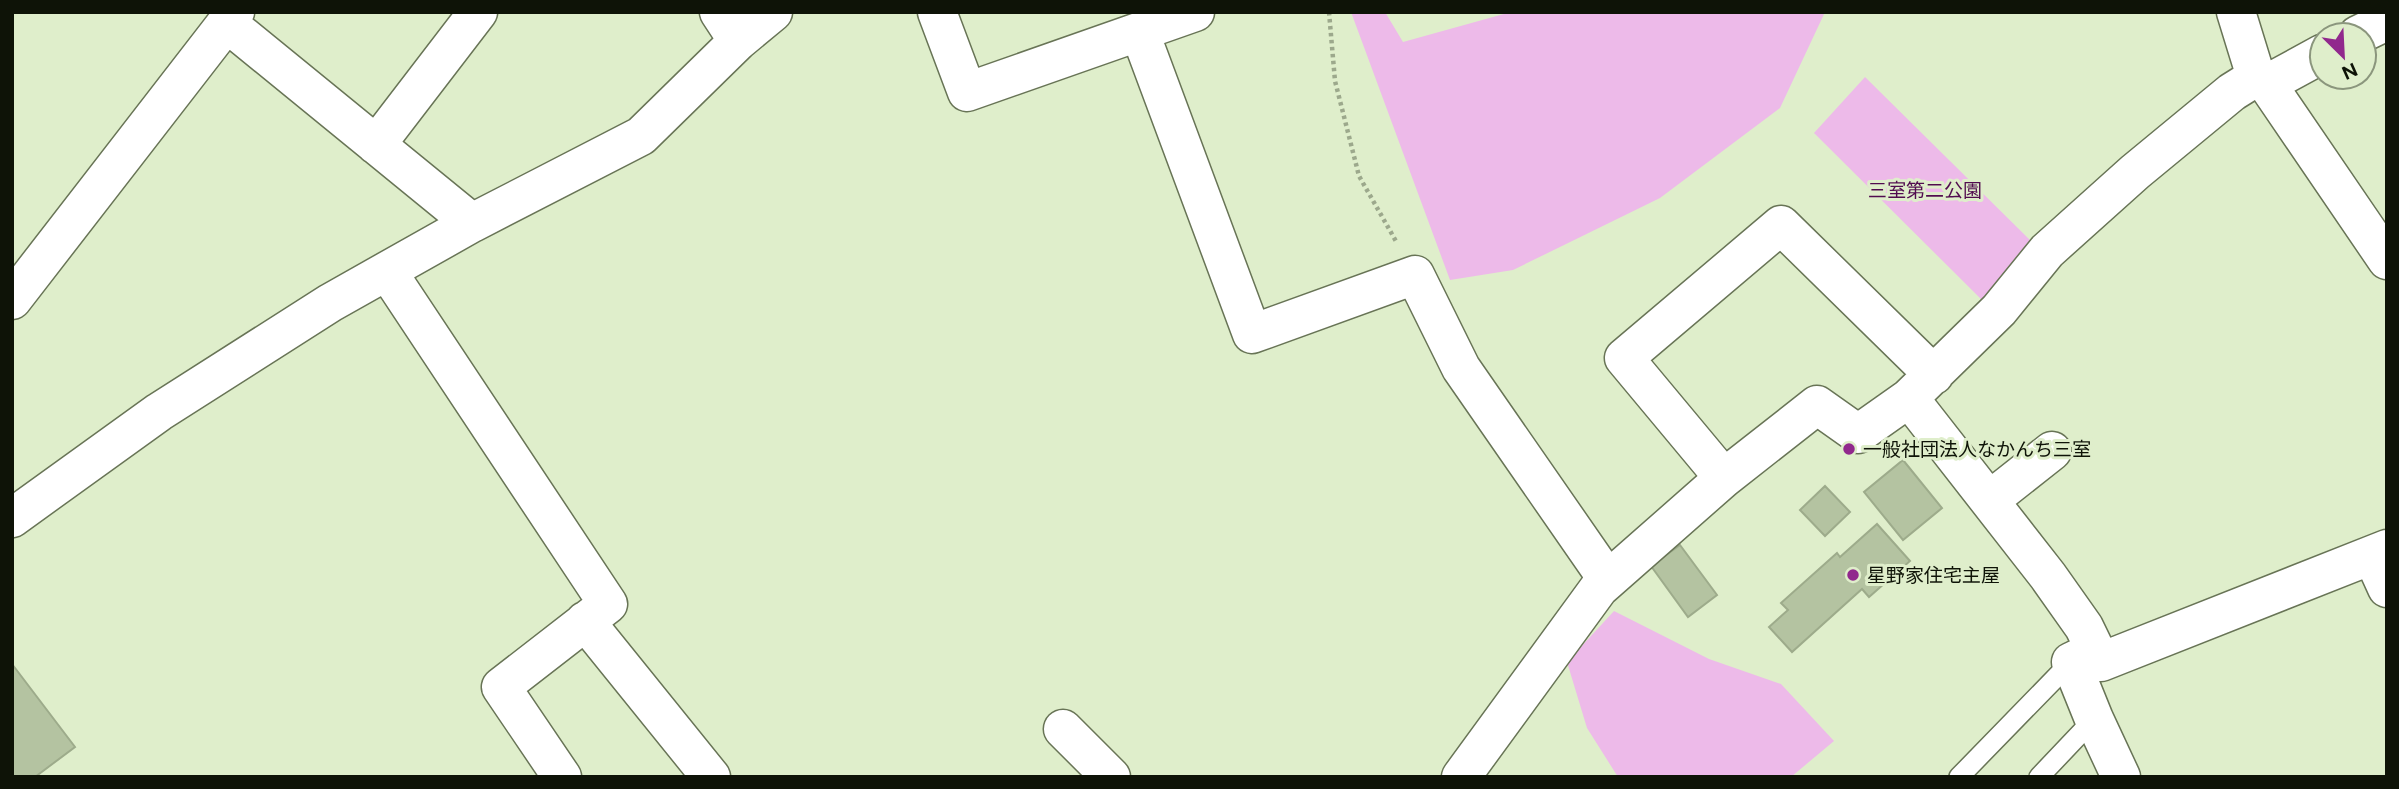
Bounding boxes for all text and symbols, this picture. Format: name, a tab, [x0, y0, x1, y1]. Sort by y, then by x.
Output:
north arrow	[2308, 21, 2378, 91]
text: N	[2338, 58, 2361, 85]
park label: 三室第二公園	[1868, 179, 1982, 202]
place label: 一般社団法人なかんち三室	[1863, 438, 2091, 461]
marker: 一般社団法人なかんち三室	[1841, 441, 1857, 457]
place label: 星野家住宅主屋	[1867, 564, 2000, 587]
marker: 星野家住宅主屋	[1845, 567, 1861, 583]

